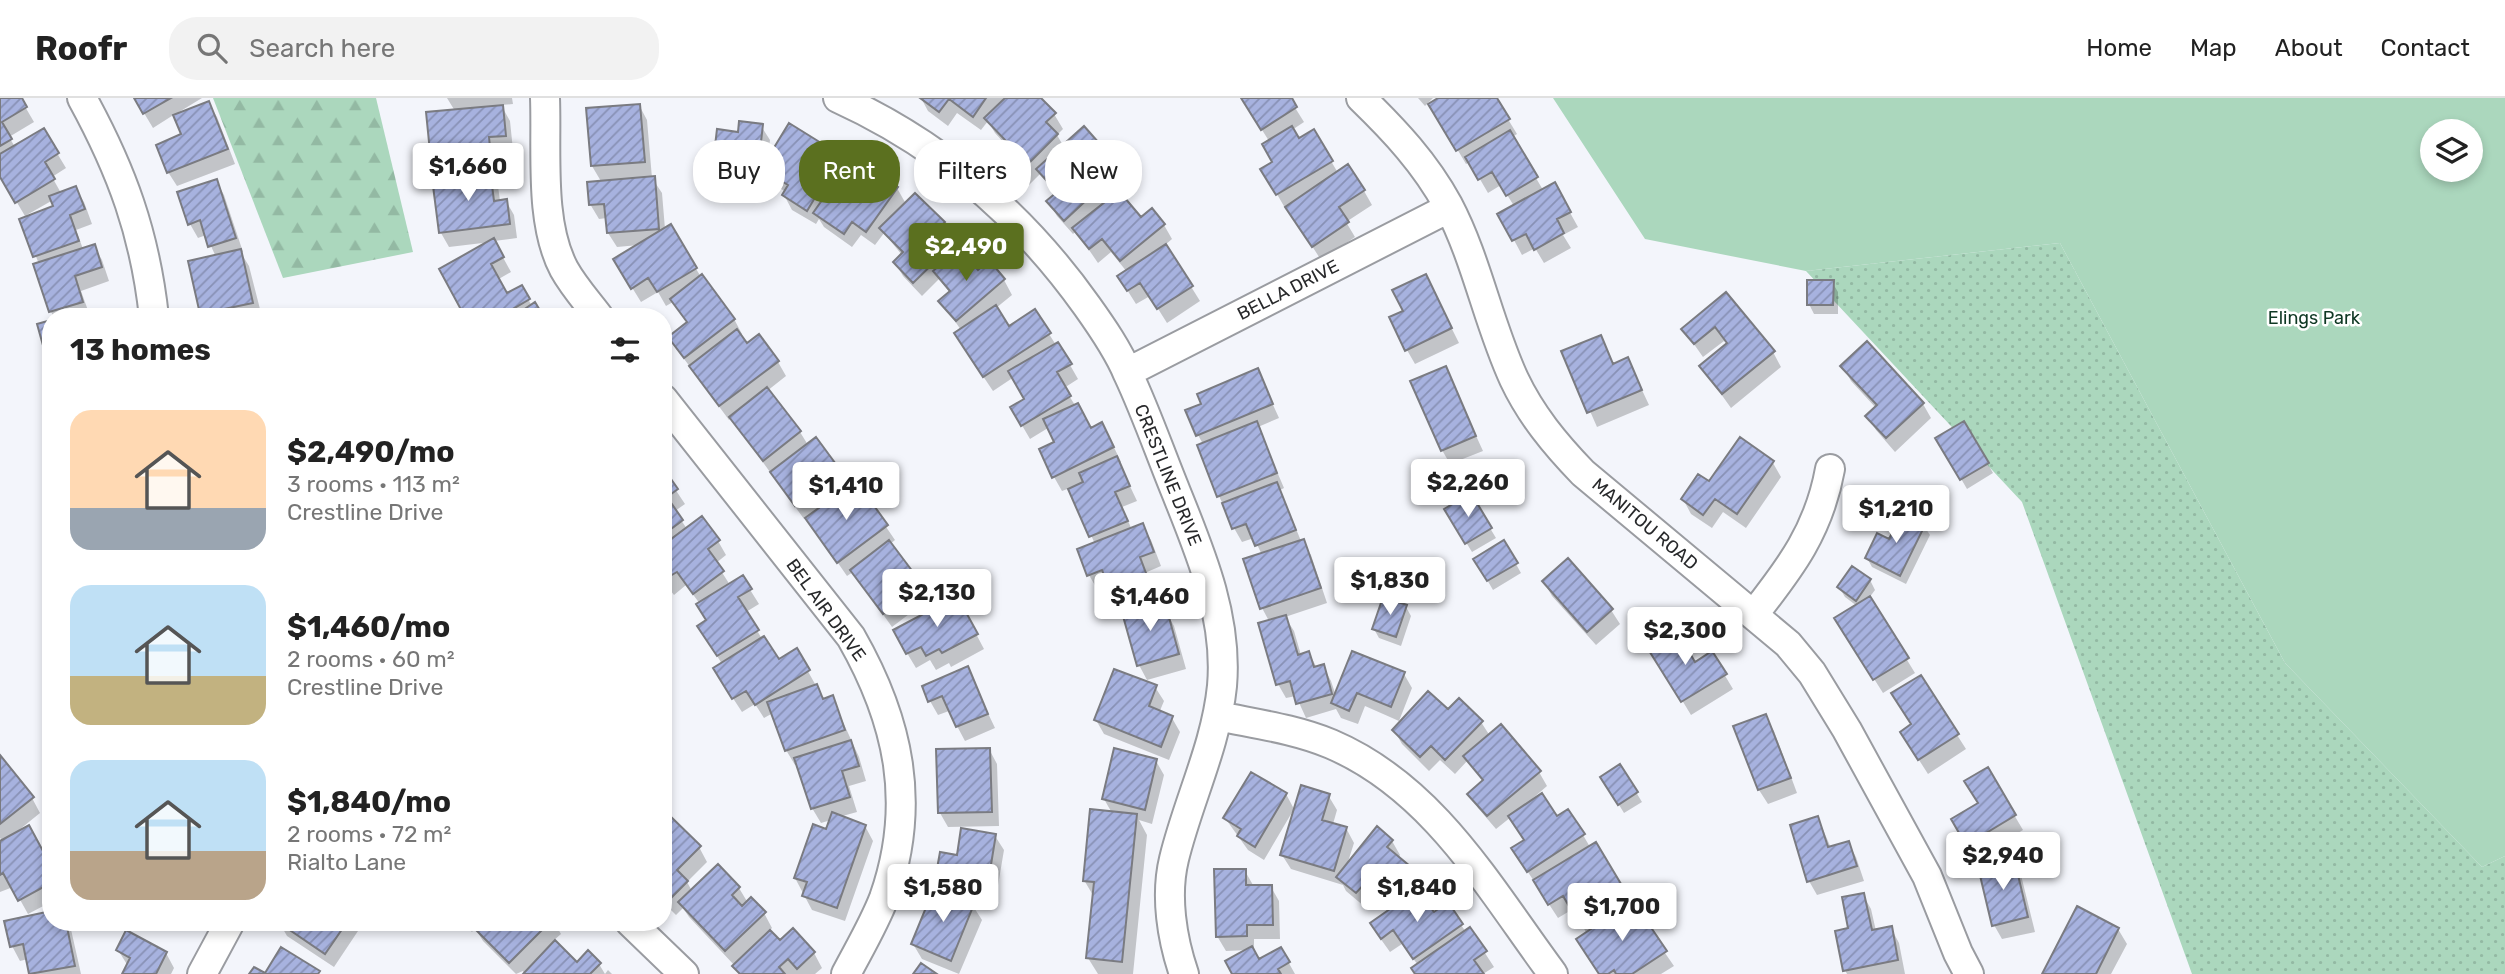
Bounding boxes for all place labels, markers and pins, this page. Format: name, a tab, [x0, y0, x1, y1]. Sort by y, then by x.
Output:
pin: $1,660	[411, 144, 525, 203]
pin: $2,490	[909, 223, 1023, 283]
pin: $2,260	[1411, 460, 1525, 519]
pin: $1,410	[789, 462, 903, 522]
pin: $1,210	[1839, 486, 1953, 545]
pin: $1,830	[1333, 558, 1447, 617]
pin: $2,130	[880, 570, 994, 629]
pin: $1,460	[1093, 574, 1207, 633]
pin: $2,300	[1628, 608, 1742, 667]
pin: $2,940	[1946, 832, 2060, 892]
pin: $1,580	[886, 864, 1000, 924]
pin: $1,840	[1360, 864, 1474, 924]
pin: $1,700	[1565, 884, 1679, 943]

